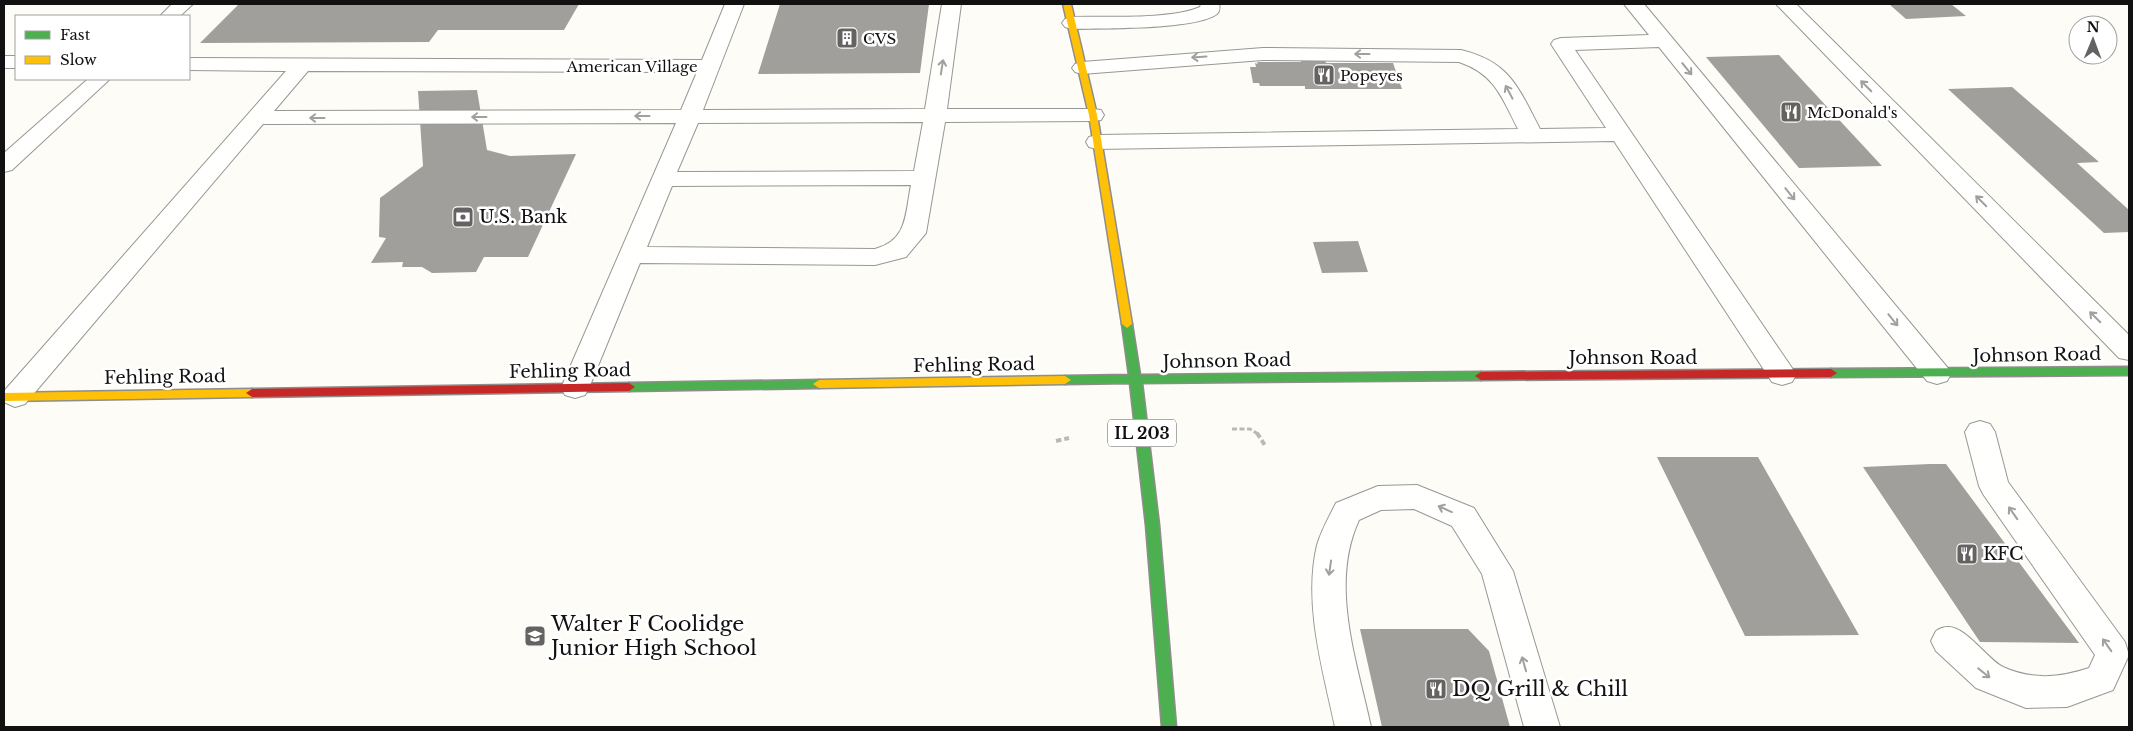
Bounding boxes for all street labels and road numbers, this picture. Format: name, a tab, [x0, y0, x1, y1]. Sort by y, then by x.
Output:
street label: American Village	[565, 57, 698, 76]
street label: Johnson Road	[1971, 343, 2101, 367]
street label: Johnson Road	[1567, 347, 1697, 369]
street label: Johnson Road	[1161, 349, 1291, 373]
street label: Fehling Road	[913, 353, 1035, 377]
street label: Fehling Road	[509, 359, 631, 383]
street label: Fehling Road	[104, 365, 226, 389]
road number: IL 203	[1108, 419, 1176, 446]

